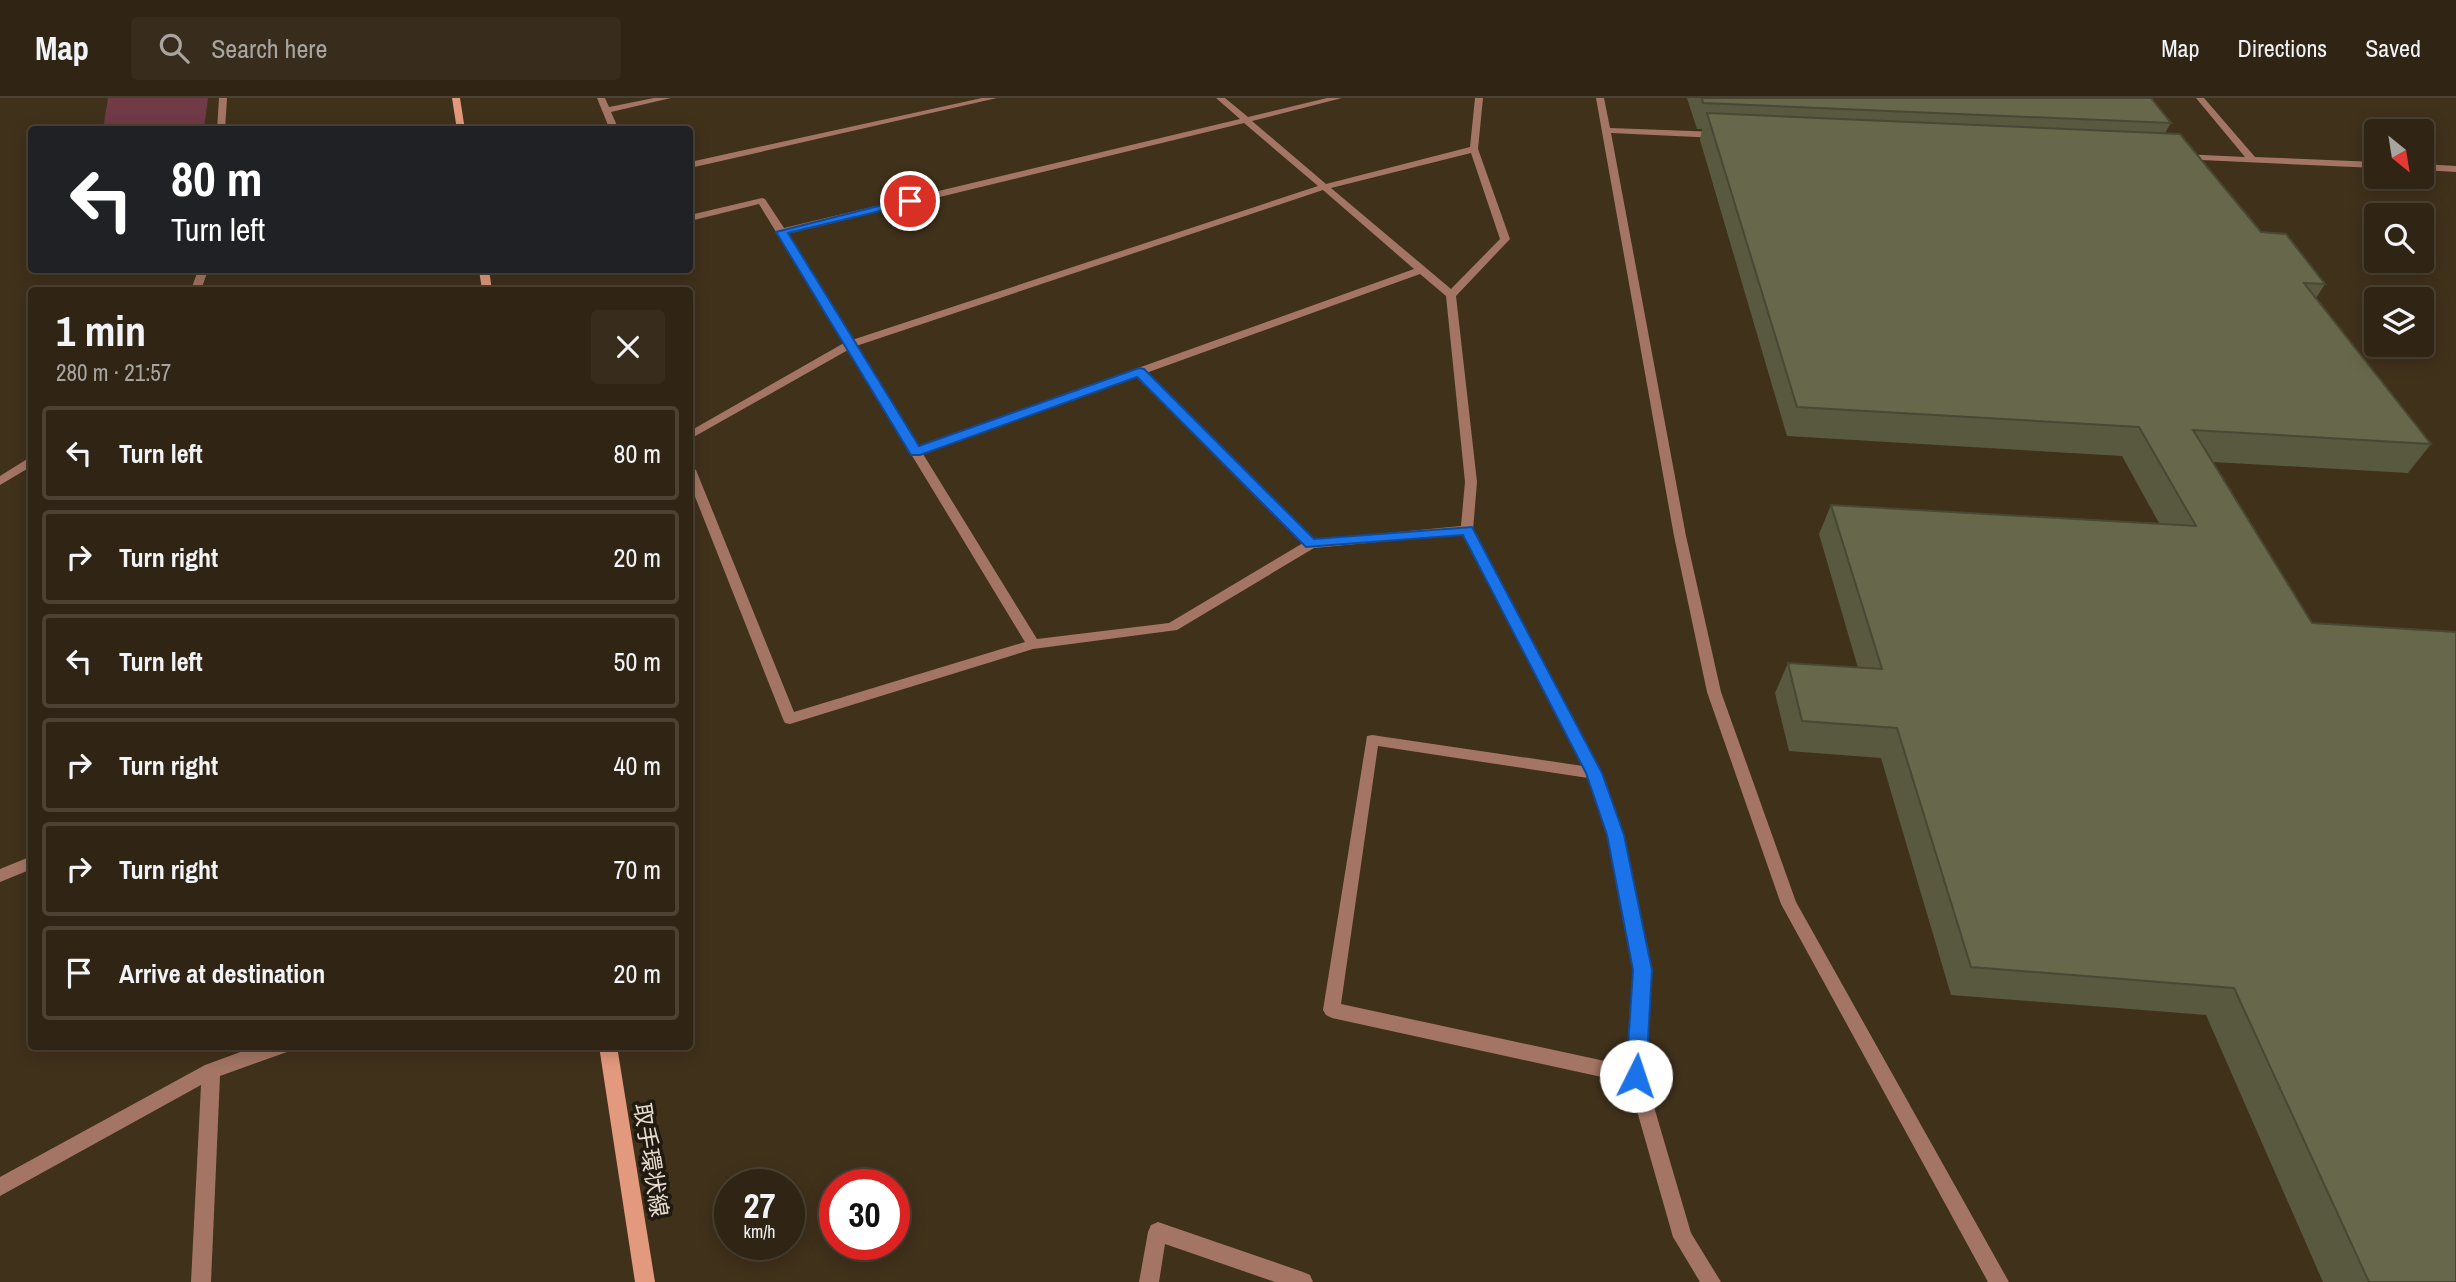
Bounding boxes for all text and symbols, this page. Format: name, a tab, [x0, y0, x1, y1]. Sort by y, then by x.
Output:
search box	[131, 17, 621, 80]
text: Map	[35, 26, 89, 70]
icon: search	[155, 29, 193, 67]
text: Search here	[211, 31, 327, 66]
text: Map	[2161, 32, 2199, 64]
text: Directions	[2237, 32, 2327, 64]
text: Saved	[2365, 32, 2421, 64]
north arrow	[2364, 119, 2434, 189]
map controls	[2364, 119, 2434, 357]
text: 80 m	[171, 145, 263, 211]
icon: left	[56, 154, 147, 245]
pin	[880, 171, 940, 231]
icon: arrive	[891, 182, 929, 220]
button: search	[2364, 203, 2434, 273]
text: Turn left	[171, 208, 265, 251]
button: layers	[2364, 287, 2434, 357]
text: 1 min	[56, 303, 146, 359]
button: close	[591, 310, 665, 384]
text: 280 m · 21:57	[56, 357, 171, 388]
icon: left	[60, 434, 98, 472]
text: Turn left	[119, 436, 203, 471]
text: 80 m	[614, 436, 661, 471]
icon: right	[60, 538, 98, 576]
text: Turn right	[119, 540, 218, 575]
text: 20 m	[614, 540, 661, 575]
icon: left	[60, 642, 98, 680]
text: Turn left	[119, 644, 203, 679]
text: 50 m	[614, 644, 661, 679]
icon: right	[60, 746, 98, 784]
text: Turn right	[119, 748, 218, 783]
text: 40 m	[614, 748, 661, 783]
icon: right	[60, 850, 98, 888]
text: Turn right	[119, 852, 218, 887]
text: 70 m	[614, 852, 661, 887]
icon: arrive	[60, 954, 98, 992]
text: Arrive at destination	[119, 956, 325, 991]
text: 20 m	[614, 956, 661, 991]
position arrow	[1599, 1039, 1673, 1113]
street label: 取手環状線	[627, 1101, 676, 1219]
speed limit sign: 30	[819, 1169, 910, 1260]
text: 27	[744, 1182, 775, 1229]
text: km/h	[744, 1219, 776, 1244]

